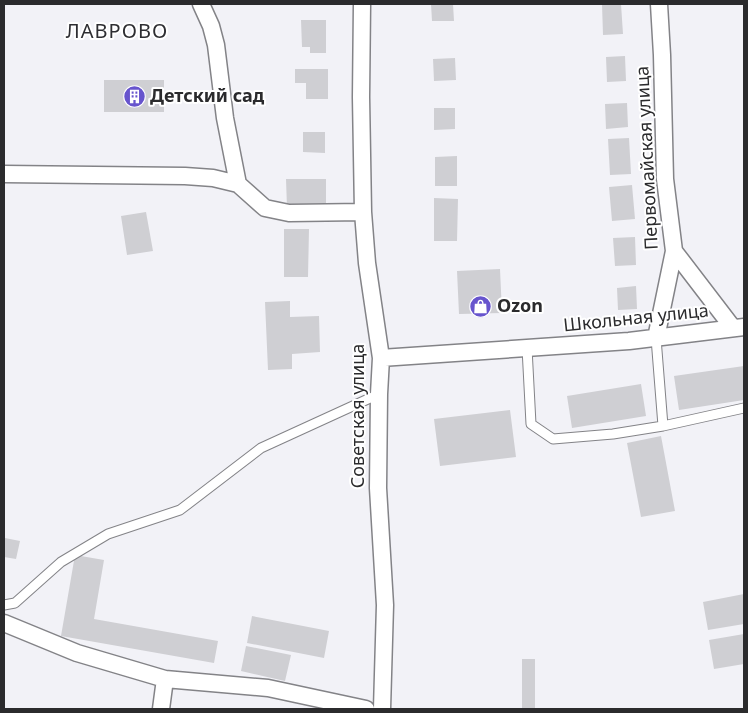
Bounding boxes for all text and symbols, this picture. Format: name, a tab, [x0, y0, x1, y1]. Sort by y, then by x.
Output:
district label: ЛАВРОВО	[66, 17, 168, 44]
street label: Первомайская улица	[629, 66, 663, 251]
place label: Детский сад	[150, 83, 265, 107]
building icon: Детский сад	[122, 84, 146, 108]
place label: Ozon	[497, 293, 543, 317]
shop icon: Ozon	[469, 294, 493, 318]
street label: Школьная улица	[562, 297, 710, 337]
street label: Советская улица	[345, 344, 369, 488]

